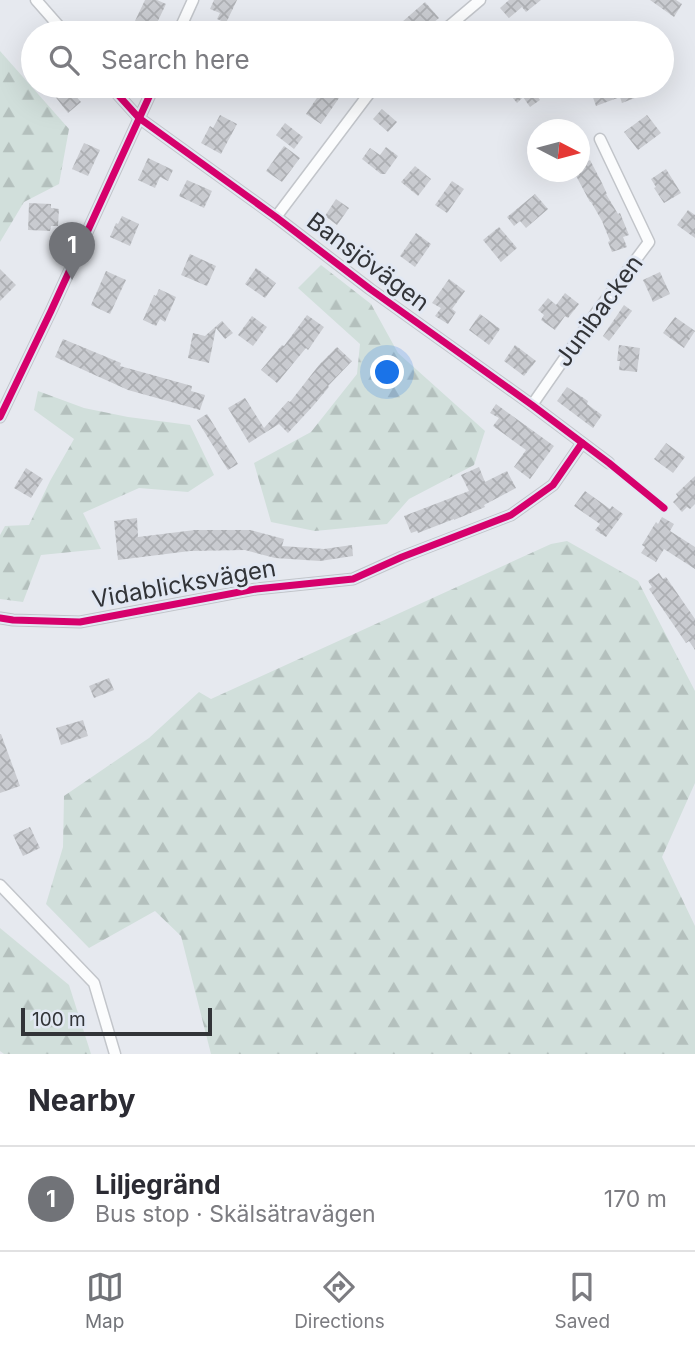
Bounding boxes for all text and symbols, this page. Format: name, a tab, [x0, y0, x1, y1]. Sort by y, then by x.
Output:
search box	[21, 21, 674, 98]
icon: search	[45, 41, 83, 79]
text: Search here	[101, 44, 250, 75]
north arrow	[527, 119, 590, 182]
street label: Bansjövägen	[301, 206, 435, 317]
pin: 1	[49, 222, 95, 280]
street label: Junibacken	[548, 249, 649, 372]
your location	[370, 355, 404, 389]
street label: Vidablicksvägen	[90, 553, 278, 614]
scale bar	[21, 1005, 212, 1037]
text: 100 m	[32, 1008, 86, 1031]
text: Nearby	[28, 1082, 136, 1118]
text: Liljegränd	[95, 1169, 221, 1200]
text: 1	[46, 1185, 56, 1213]
text: 170 m	[604, 1185, 667, 1213]
text: Bus stop · Skälsätravägen	[95, 1200, 376, 1228]
tab: Map	[85, 1268, 124, 1333]
tab: Directions	[294, 1268, 385, 1333]
tab: Saved	[554, 1268, 610, 1333]

